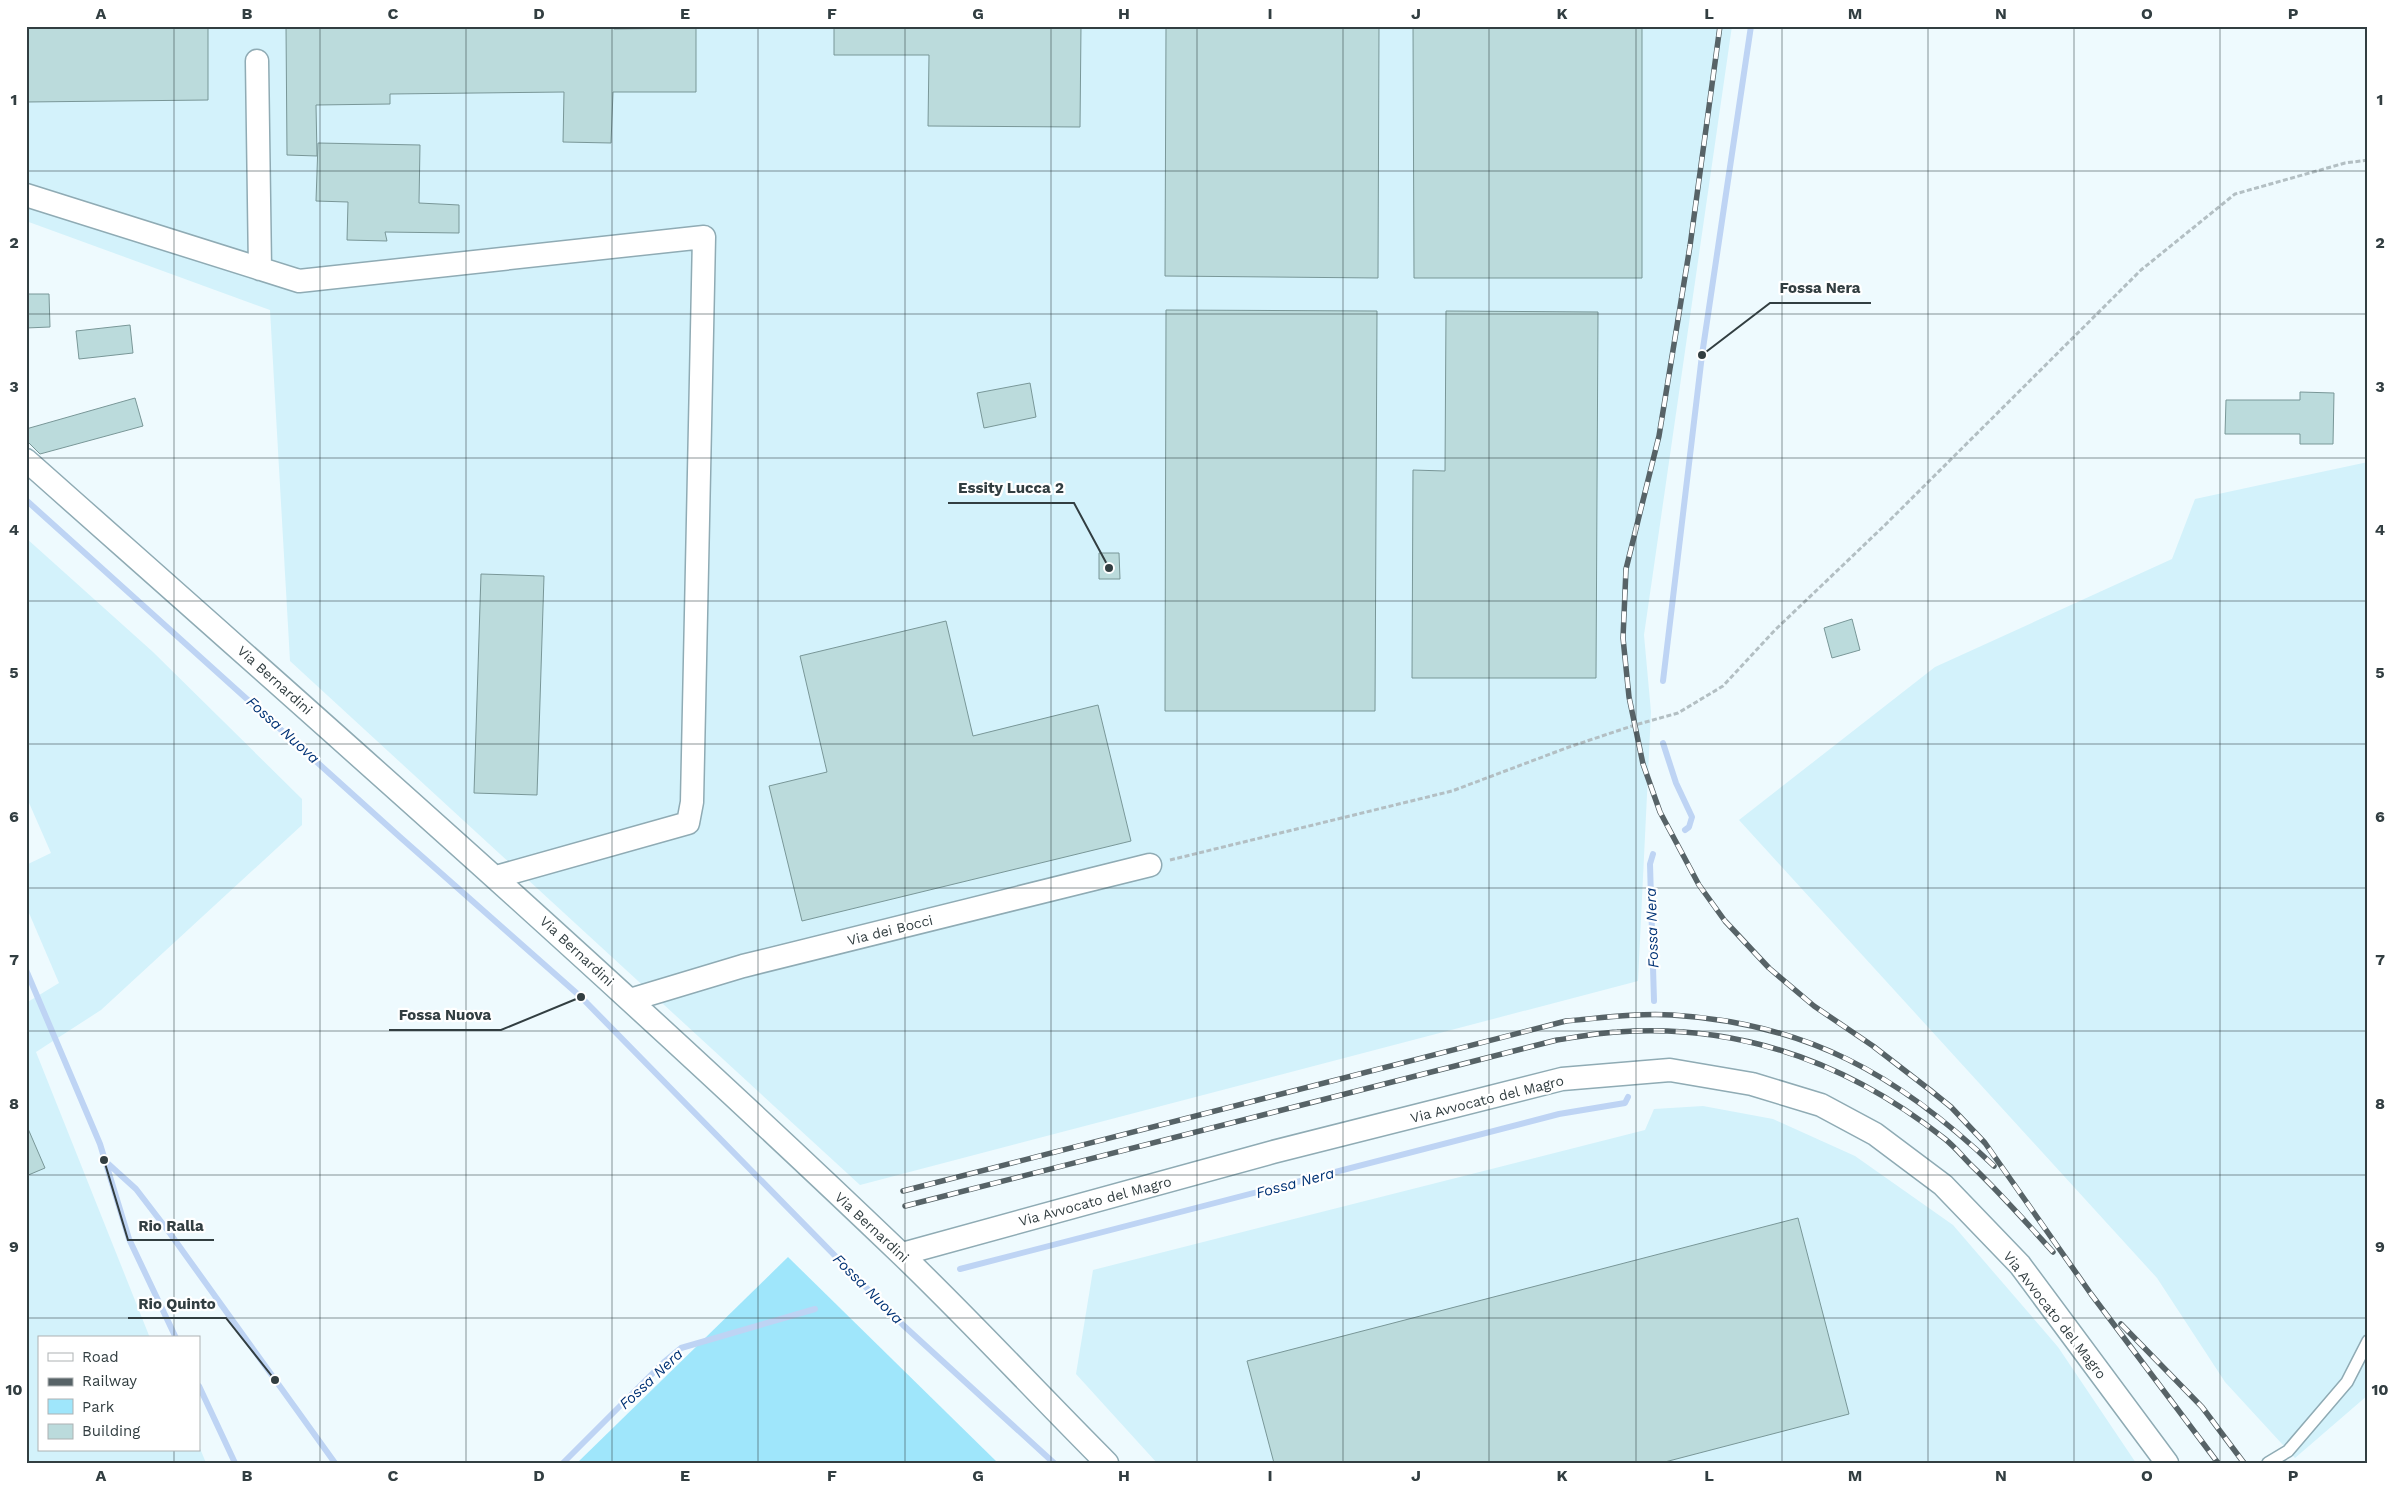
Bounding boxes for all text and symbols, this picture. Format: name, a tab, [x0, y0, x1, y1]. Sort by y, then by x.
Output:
text: A	[96, 4, 107, 23]
text: B	[242, 4, 253, 23]
text: C	[388, 4, 399, 23]
text: D	[533, 4, 545, 23]
text: E	[680, 4, 690, 23]
text: F	[827, 4, 837, 23]
text: G	[972, 4, 984, 23]
text: H	[1118, 4, 1130, 23]
text: I	[1267, 4, 1273, 23]
text: J	[1411, 4, 1421, 23]
text: K	[1556, 4, 1568, 23]
text: L	[1704, 4, 1714, 23]
text: M	[1848, 4, 1862, 23]
text: N	[1995, 4, 2007, 23]
text: O	[2141, 4, 2153, 23]
text: P	[2288, 4, 2299, 23]
text: 1	[11, 90, 17, 109]
text: 1	[2377, 90, 2383, 109]
text: 2	[9, 233, 19, 252]
text: 2	[2375, 233, 2385, 252]
callout: Fossa Nera	[1770, 273, 1871, 303]
text: Fossa Nera	[1779, 279, 1861, 297]
text: 3	[9, 377, 19, 396]
text: 3	[2375, 377, 2385, 396]
callout: Essity Lucca 2	[948, 473, 1074, 503]
text: Essity Lucca 2	[958, 479, 1064, 497]
text: 4	[9, 520, 19, 539]
text: 4	[2375, 520, 2385, 539]
street label: Via Bernardini	[234, 642, 316, 718]
text: 5	[9, 663, 19, 682]
text: 5	[2375, 663, 2385, 682]
water label: Fossa Nuova	[243, 693, 323, 767]
text: 6	[9, 807, 19, 826]
text: 6	[2375, 807, 2385, 826]
water label: Fossa Nera	[1642, 887, 1662, 969]
street label: Via dei Bocci	[846, 912, 934, 948]
street label: Via Bernardini	[537, 913, 617, 989]
text: 7	[9, 950, 19, 969]
text: 7	[2375, 950, 2385, 969]
callout: Fossa Nuova	[389, 1000, 501, 1030]
text: Fossa Nuova	[399, 1006, 492, 1024]
street label: Via Avvocato del Magro	[1409, 1072, 1565, 1126]
text: 8	[9, 1094, 19, 1113]
text: 8	[2375, 1094, 2385, 1113]
water label: Fossa Nera	[1254, 1164, 1336, 1202]
street label: Via Avvocato del Magro	[1017, 1173, 1173, 1229]
street label: Via Bernardini	[832, 1189, 912, 1265]
callout: Rio Ralla	[128, 1210, 214, 1240]
text: Rio Ralla	[138, 1217, 204, 1235]
text: 9	[9, 1237, 19, 1256]
text: 9	[2375, 1237, 2385, 1256]
street label: Via Avvocato del Magro	[2000, 1248, 2110, 1382]
water label: Fossa Nuova	[829, 1250, 907, 1328]
callout: Rio Quinto	[128, 1288, 226, 1318]
text: Rio Quinto	[138, 1295, 216, 1313]
legend	[38, 1336, 200, 1452]
water label: Fossa Nera	[615, 1345, 687, 1413]
text: Road	[82, 1348, 119, 1366]
text: Railway	[82, 1372, 137, 1390]
text: 10	[5, 1380, 23, 1399]
text: 10	[2371, 1380, 2389, 1399]
text: Park	[82, 1398, 115, 1416]
text: Building	[82, 1422, 140, 1440]
text: A	[96, 1466, 107, 1485]
text: B	[242, 1466, 253, 1485]
text: C	[388, 1466, 399, 1485]
text: D	[533, 1466, 545, 1485]
text: E	[680, 1466, 690, 1485]
text: F	[827, 1466, 837, 1485]
text: G	[972, 1466, 984, 1485]
text: H	[1118, 1466, 1130, 1485]
text: I	[1267, 1466, 1273, 1485]
text: J	[1411, 1466, 1421, 1485]
text: K	[1556, 1466, 1568, 1485]
text: L	[1704, 1466, 1714, 1485]
text: M	[1848, 1466, 1862, 1485]
text: N	[1995, 1466, 2007, 1485]
text: O	[2141, 1466, 2153, 1485]
text: P	[2288, 1466, 2299, 1485]

